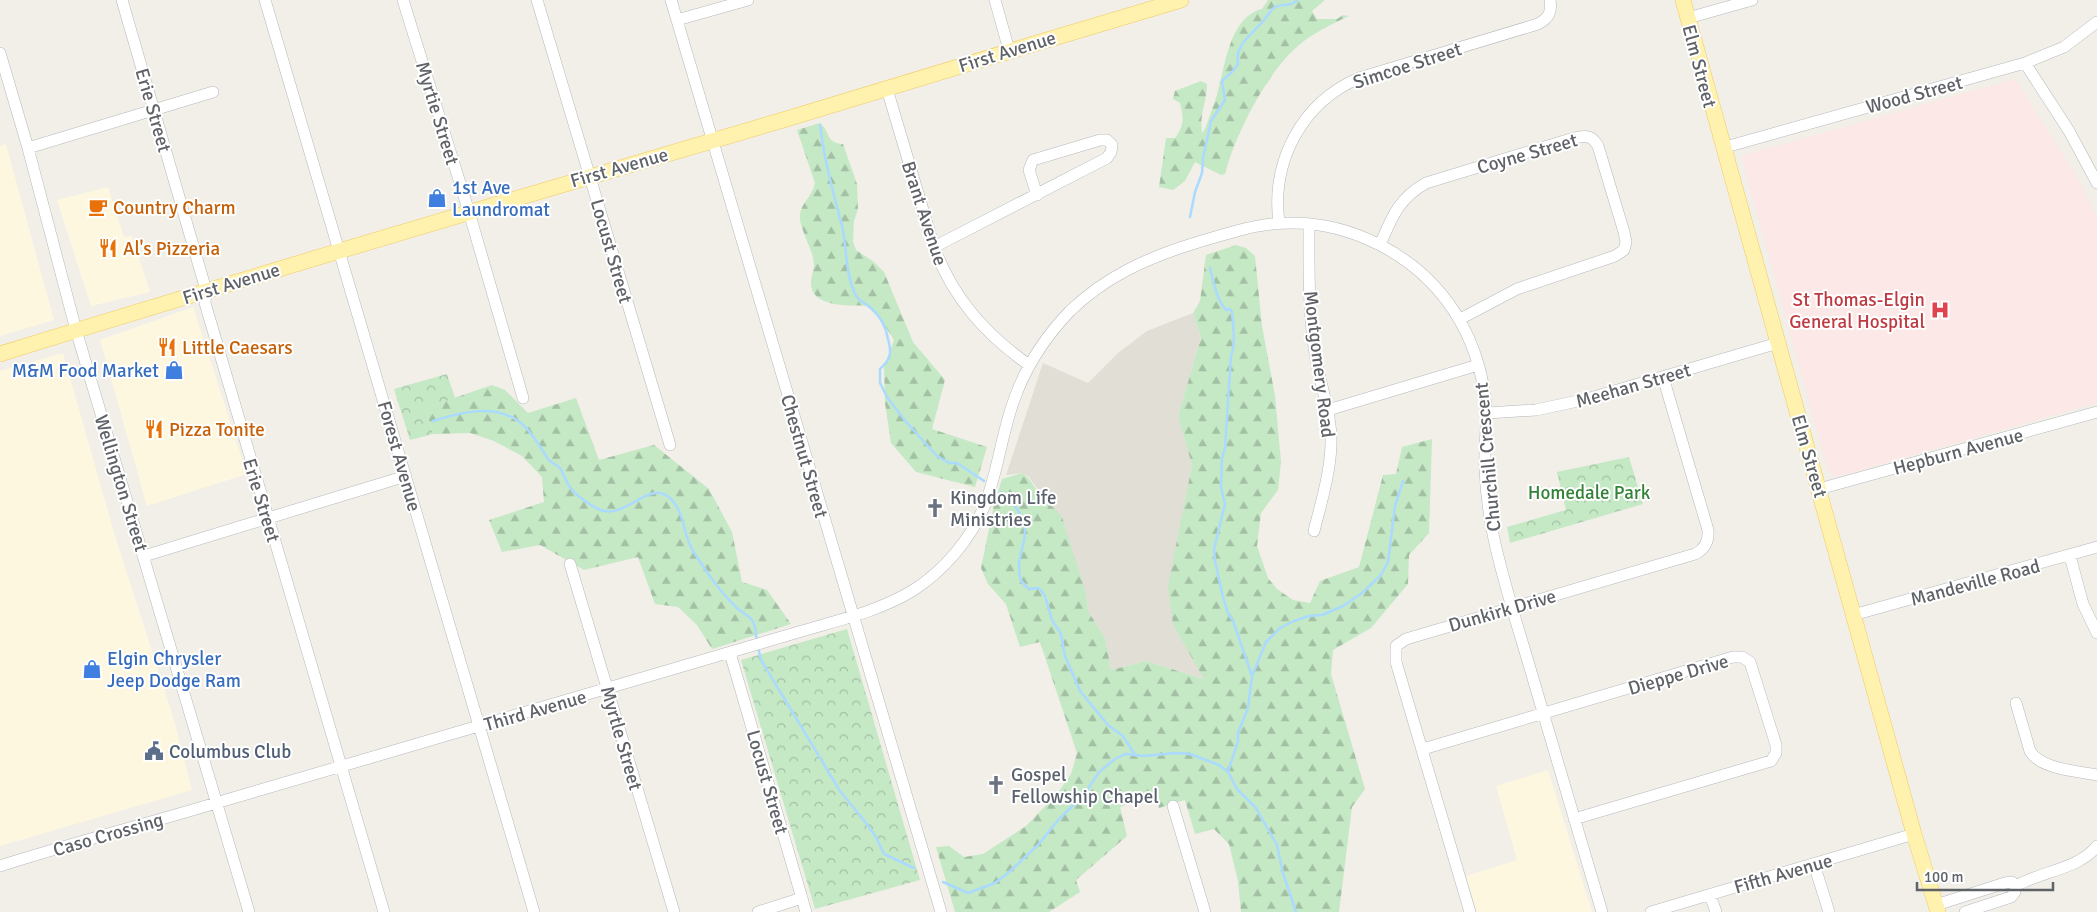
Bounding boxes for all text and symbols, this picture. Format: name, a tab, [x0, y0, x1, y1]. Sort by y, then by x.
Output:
street label: Elm Street	[1676, 22, 1722, 111]
street label: First Avenue	[956, 26, 1059, 78]
street label: Simcoe Street	[1350, 37, 1465, 95]
street label: Myrtie Street	[410, 59, 464, 168]
street label: Erie Street	[130, 65, 177, 155]
street label: Wood Street	[1863, 70, 1965, 119]
street label: Coyne Street	[1474, 128, 1581, 180]
street label: First Avenue	[568, 143, 671, 193]
street label: Brant Avenue	[896, 158, 952, 269]
place label: 1st Ave Laundromat	[452, 176, 550, 222]
shop icon: 1st Ave Laundromat	[426, 187, 448, 209]
cafe icon: Country Charm	[87, 196, 109, 218]
place label: Country Charm	[113, 196, 236, 220]
street label: Locust Street	[585, 196, 637, 306]
restaurant icon: Al's Pizzeria	[97, 237, 119, 259]
place label: Al's Pizzeria	[123, 237, 220, 261]
street label: First Avenue	[180, 258, 283, 310]
place label: St Thomas-Elgin General Hospital	[1789, 288, 1925, 334]
street label: Montgomery Road	[1298, 289, 1340, 439]
hospital icon: St Thomas-Elgin General Hospital	[1929, 299, 1951, 321]
restaurant icon: Little Caesars	[156, 336, 178, 358]
place label: Little Caesars	[182, 336, 293, 360]
street label: Meehan Street	[1573, 358, 1694, 414]
place label: M&M Food Market	[12, 359, 159, 383]
shop icon: M&M Food Market	[163, 359, 185, 381]
street label: Churchill Crescent	[1469, 381, 1506, 533]
street label: Chestnut Street	[775, 392, 833, 521]
street label: Forest Avenue	[372, 398, 426, 514]
street label: Wellington Street	[89, 412, 153, 555]
street label: Elm Street	[1786, 412, 1832, 501]
restaurant icon: Pizza Tonite	[143, 418, 165, 440]
place label: Pizza Tonite	[169, 418, 265, 442]
street label: Hepburn Avenue	[1891, 423, 2026, 481]
street label: Erie Street	[237, 455, 285, 545]
park label: Homedale Park	[1528, 481, 1651, 505]
place label: Kingdom Life Ministries	[950, 486, 1056, 532]
church icon: Kingdom Life Ministries	[924, 497, 946, 519]
street label: Mandeville Road	[1908, 554, 2043, 612]
street label: Dunkirk Drive	[1446, 584, 1559, 638]
place label: Elgin Chrysler Jeep Dodge Ram	[107, 647, 241, 693]
street label: Dieppe Drive	[1625, 649, 1731, 701]
shop icon: Elgin Chrysler Jeep Dodge Ram	[81, 658, 103, 680]
street label: Myrtle Street	[595, 684, 647, 793]
street label: Third Avenue	[481, 685, 589, 737]
street label: Locust Street	[741, 727, 793, 837]
public building icon: Columbus Club	[143, 740, 165, 762]
place label: Columbus Club	[169, 740, 291, 764]
place label: Gospel Fellowship Chapel	[1011, 763, 1159, 809]
church icon: Gospel Fellowship Chapel	[985, 774, 1007, 796]
street label: Caso Crossing	[50, 808, 166, 862]
street label: Fifth Avenue	[1731, 848, 1835, 899]
scale bar	[1917, 860, 2053, 892]
text: 100 m	[1924, 868, 1964, 886]

